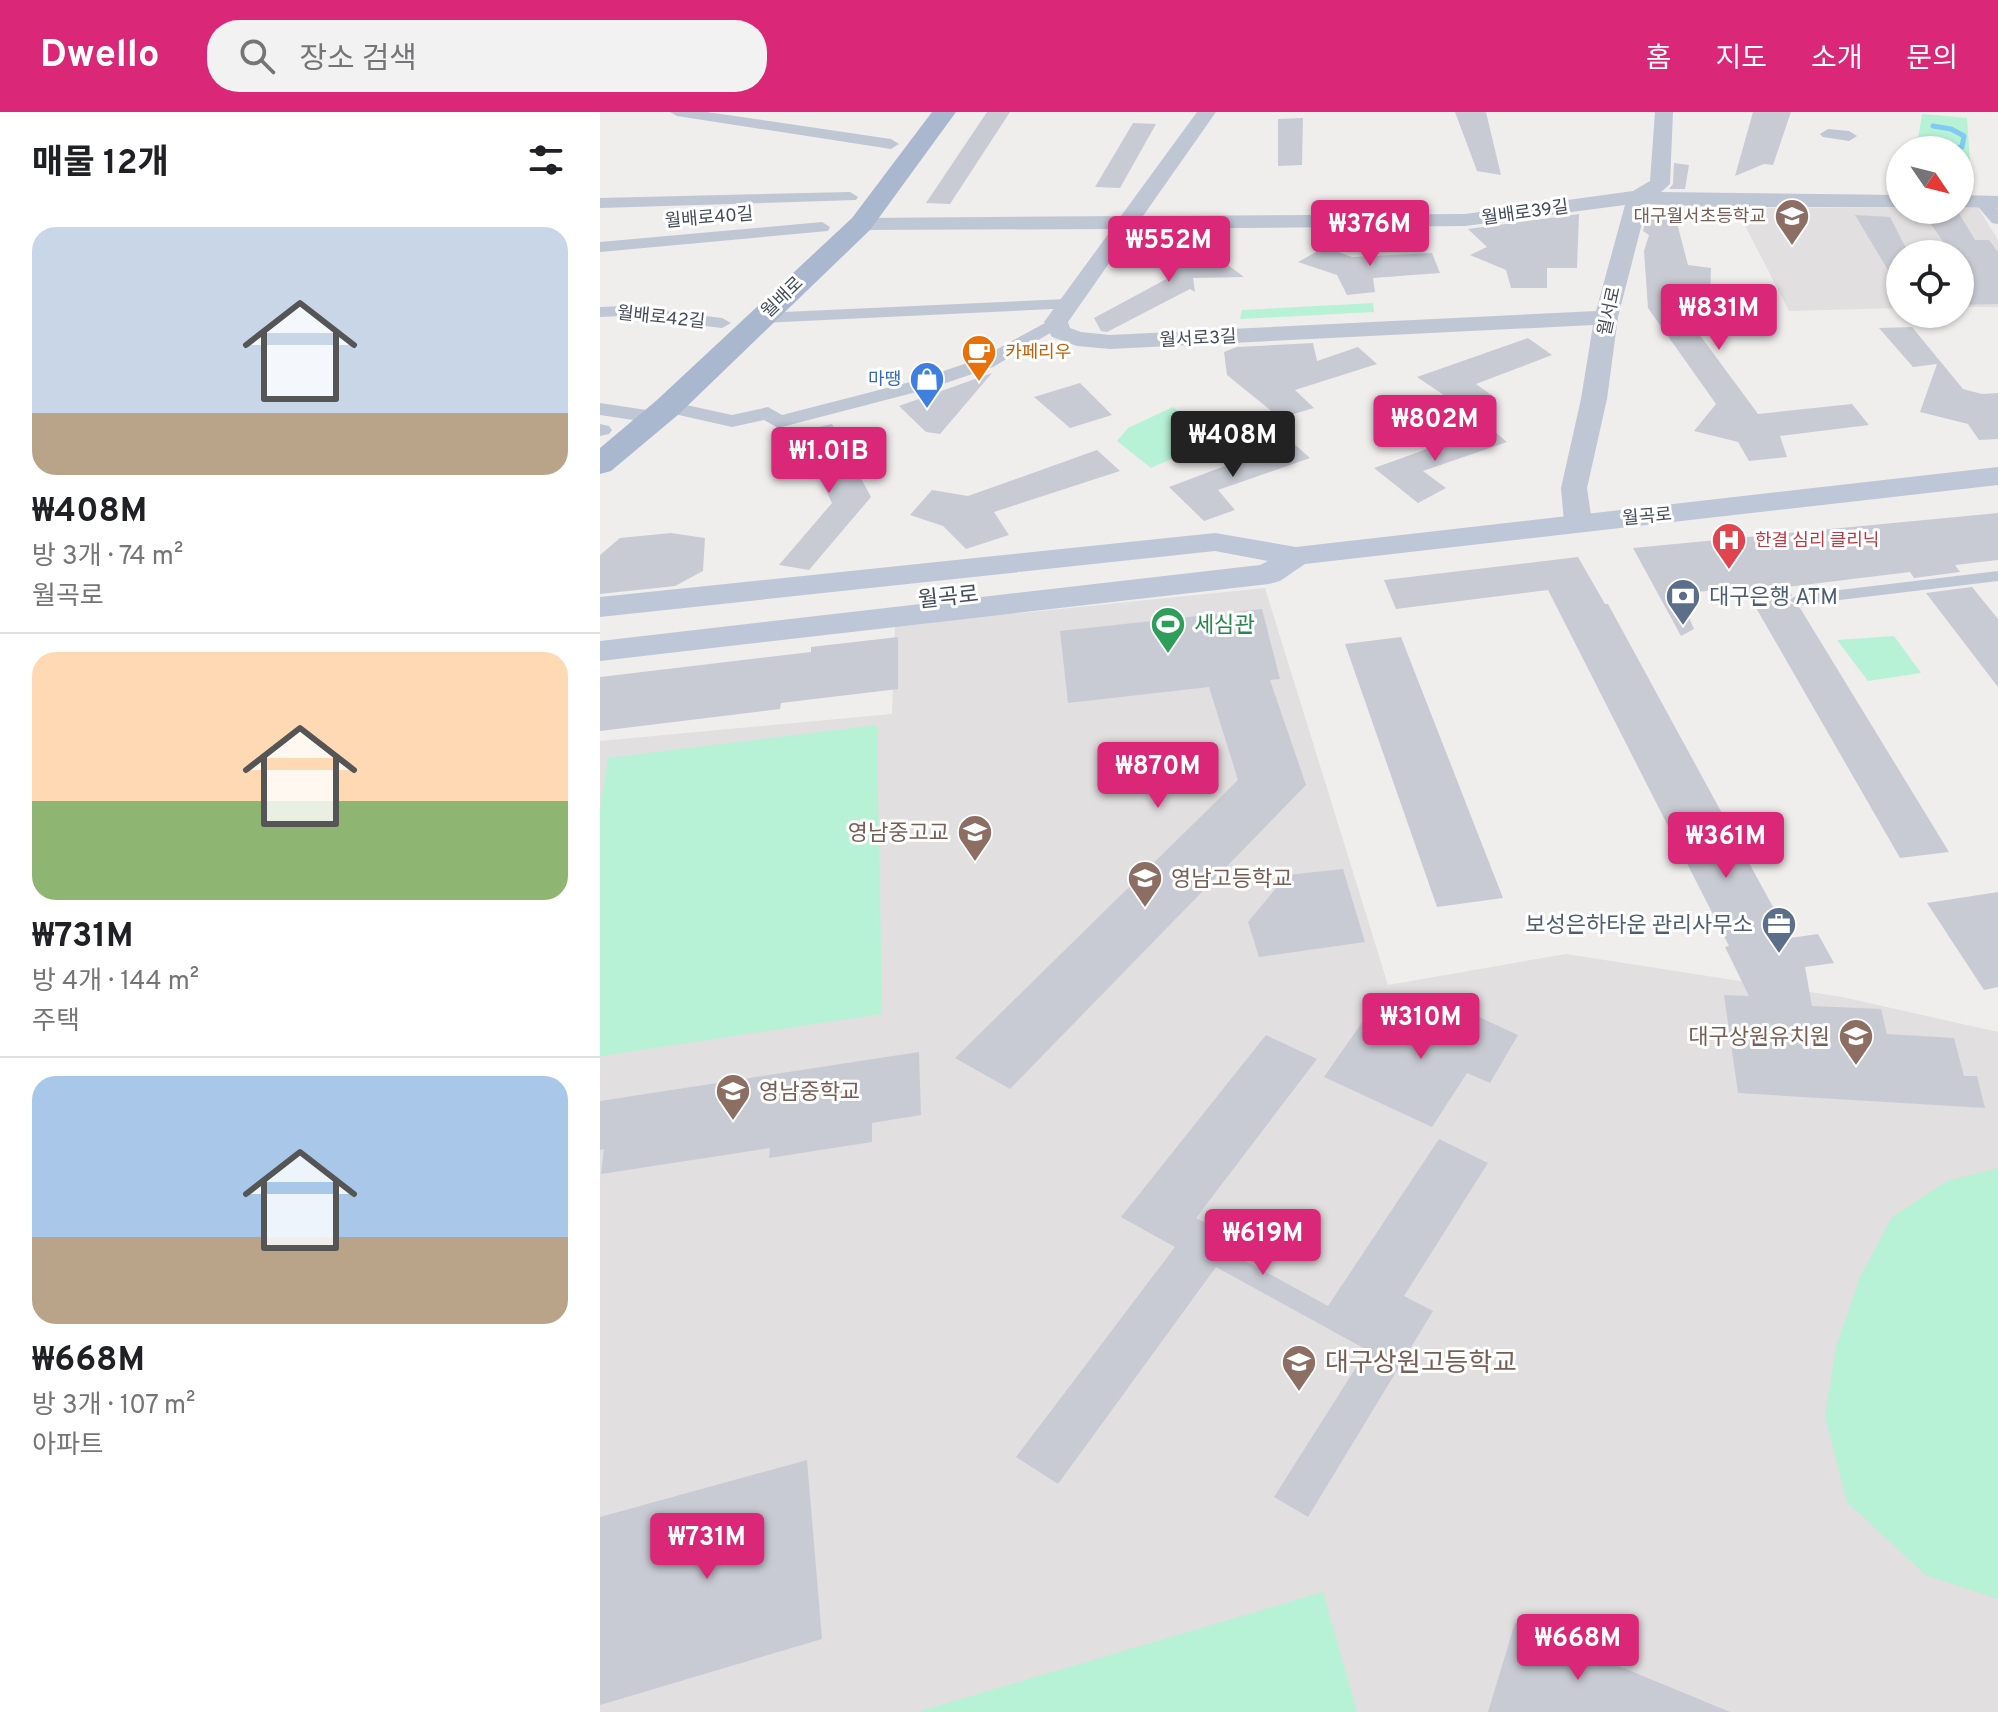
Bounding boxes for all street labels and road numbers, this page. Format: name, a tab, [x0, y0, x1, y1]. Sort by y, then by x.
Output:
street label: 월배로39길	[1480, 196, 1570, 231]
street label: 월배로40길	[664, 203, 754, 234]
street label: 월배로	[757, 273, 809, 324]
street label: 월서로	[1594, 285, 1627, 338]
street label: 월배로42길	[616, 302, 706, 335]
street label: 월서로3길	[1159, 326, 1237, 353]
street label: 월곡로	[1621, 504, 1673, 531]
street label: 월곡로	[917, 582, 980, 615]

